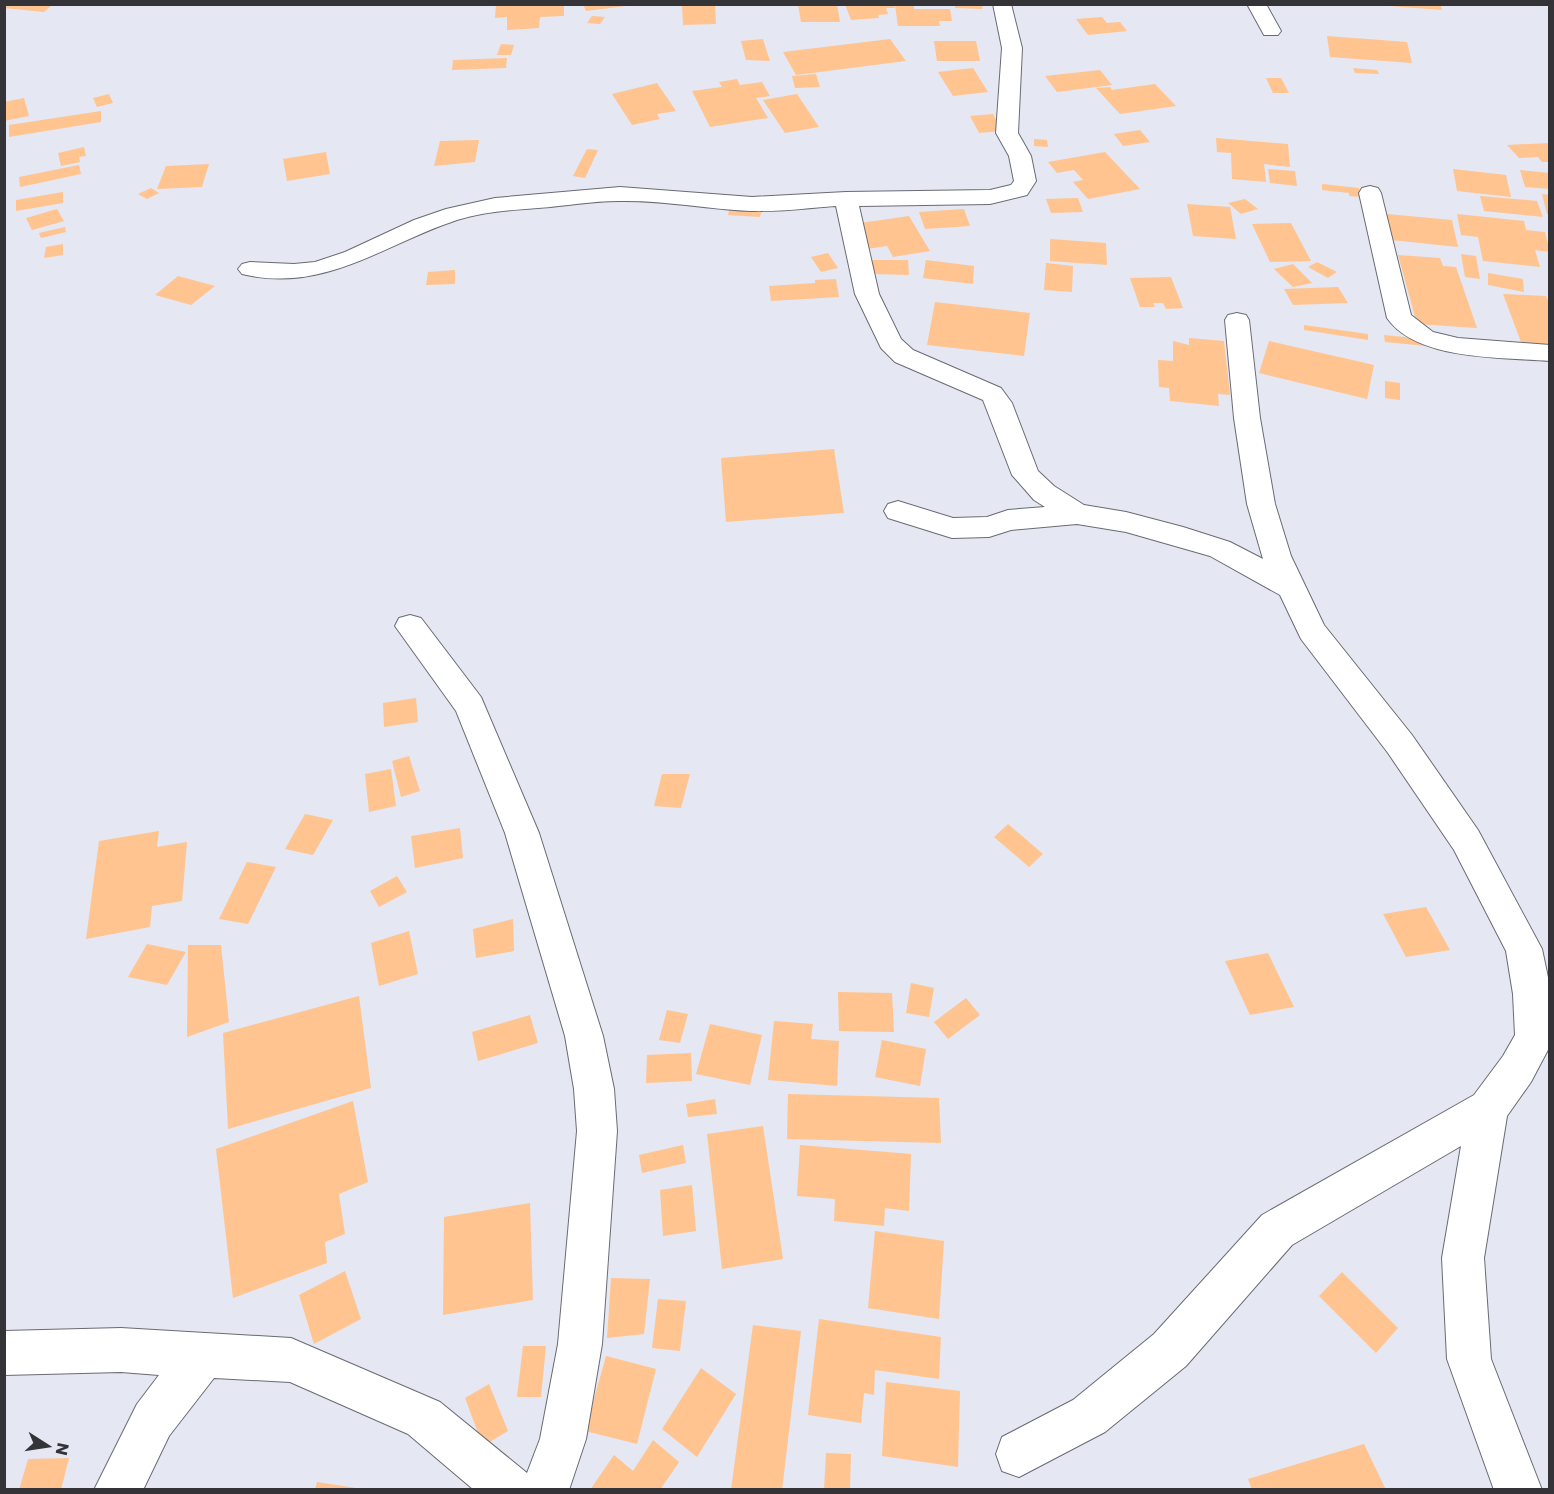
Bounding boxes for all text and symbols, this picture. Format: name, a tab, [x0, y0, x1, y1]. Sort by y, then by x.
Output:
north arrow	[18, 1416, 78, 1476]
text: N	[50, 1441, 75, 1457]

